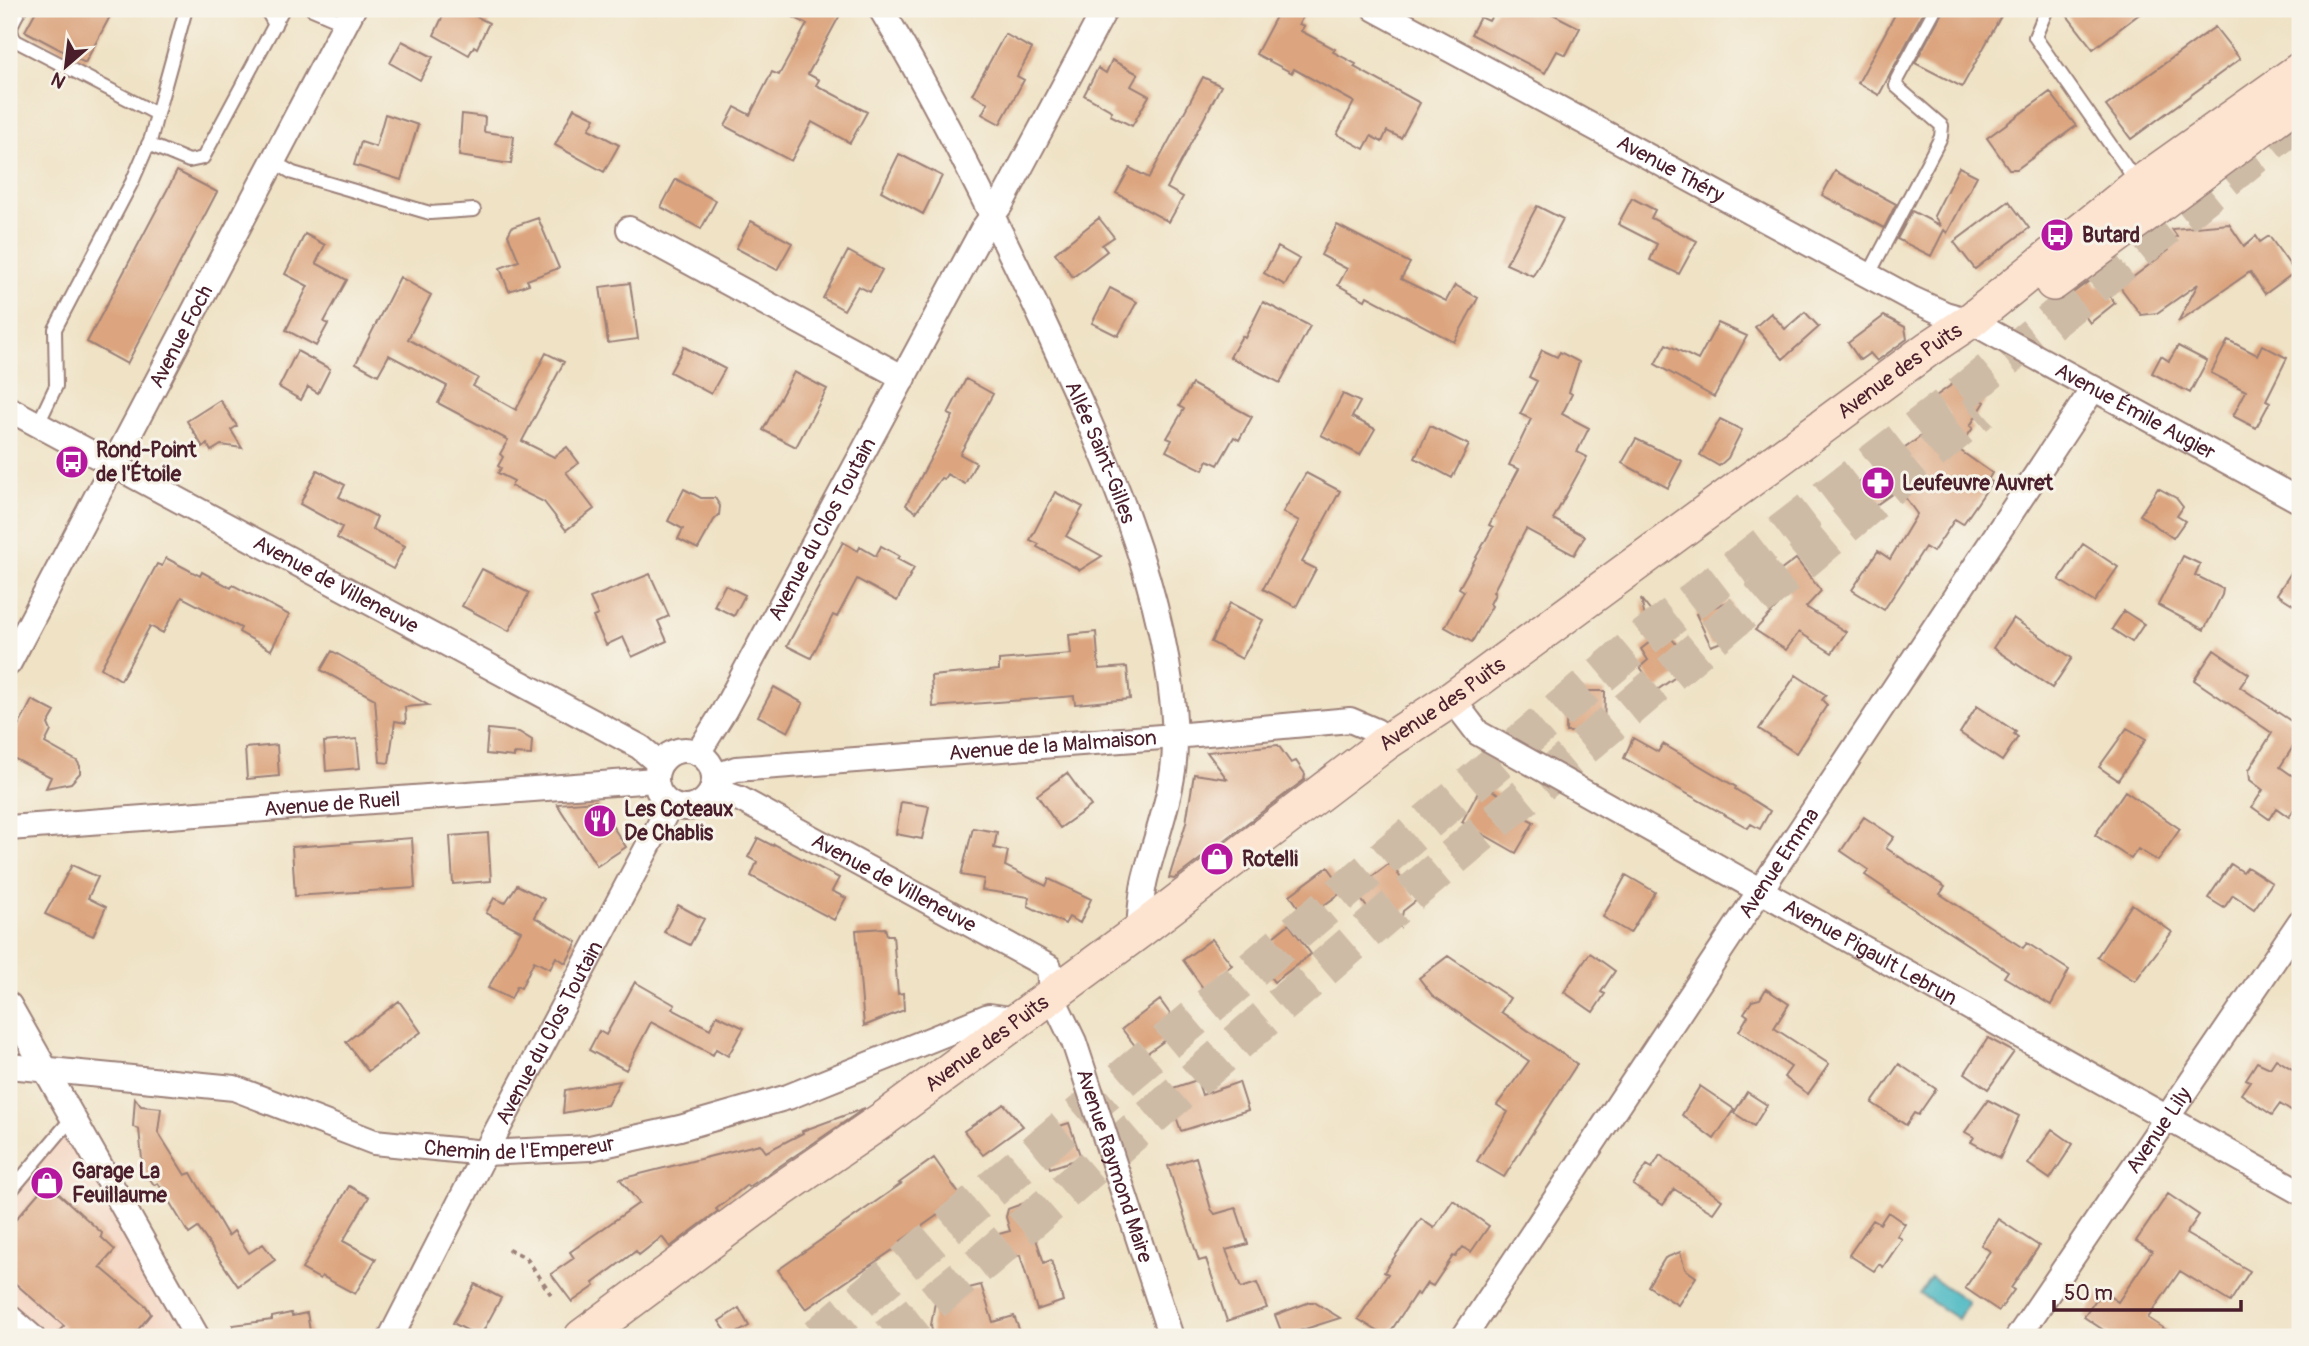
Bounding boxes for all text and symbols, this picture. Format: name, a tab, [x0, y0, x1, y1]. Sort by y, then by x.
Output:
north arrow	[32, 32, 102, 102]
text: N	[47, 66, 70, 94]
street label: Avenue Théry	[1612, 129, 1729, 209]
bus stop icon: Butard	[2038, 216, 2076, 254]
place label: Butard	[2082, 222, 2140, 249]
street label: Avenue Foch	[143, 281, 219, 393]
street label: Avenue des Puits	[1832, 317, 1968, 425]
street label: Avenue Émile Augier	[2050, 357, 2221, 467]
street label: Allée Saint-Gilles	[1059, 377, 1142, 528]
street label: Avenue du Clos Toutain	[762, 433, 882, 625]
place label: Rond-Point de l'Étoile	[96, 437, 197, 488]
bus stop icon: Rond-Point de l'Étoile	[53, 443, 91, 481]
pharmacy icon: Leufeuvre Auvret	[1859, 464, 1897, 502]
place label: Leufeuvre Auvret	[1902, 470, 2054, 497]
street label: Avenue de Villeneuve	[249, 529, 424, 640]
street label: Avenue des Puits	[1373, 651, 1511, 757]
street label: Avenue de la Malmaison	[948, 724, 1158, 767]
street label: Avenue de Rueil	[263, 786, 401, 823]
place label: Les Coteaux De Chablis	[624, 796, 734, 847]
restaurant icon: Les Coteaux De Chablis	[581, 802, 619, 840]
street label: Avenue Emma	[1733, 803, 1825, 924]
street label: Avenue de Villeneuve	[807, 827, 981, 939]
shop icon: Rotelli	[1198, 840, 1236, 878]
place label: Rotelli	[1242, 846, 1298, 873]
street label: Avenue Pigault Lebrun	[1778, 893, 1962, 1012]
street label: Avenue du Clos Toutain	[490, 936, 609, 1129]
street label: Avenue des Puits	[919, 989, 1055, 1098]
street label: Avenue Raymond Maire	[1070, 1065, 1159, 1267]
street label: Avenue Lily	[2120, 1082, 2198, 1179]
street label: Chemin de l'Empereur	[422, 1130, 618, 1167]
place label: Garage La Feuillaume	[72, 1158, 168, 1209]
shop icon: Garage La Feuillaume	[28, 1164, 66, 1202]
scale bar	[2054, 1269, 2241, 1313]
text: 50 m	[2064, 1280, 2113, 1307]

